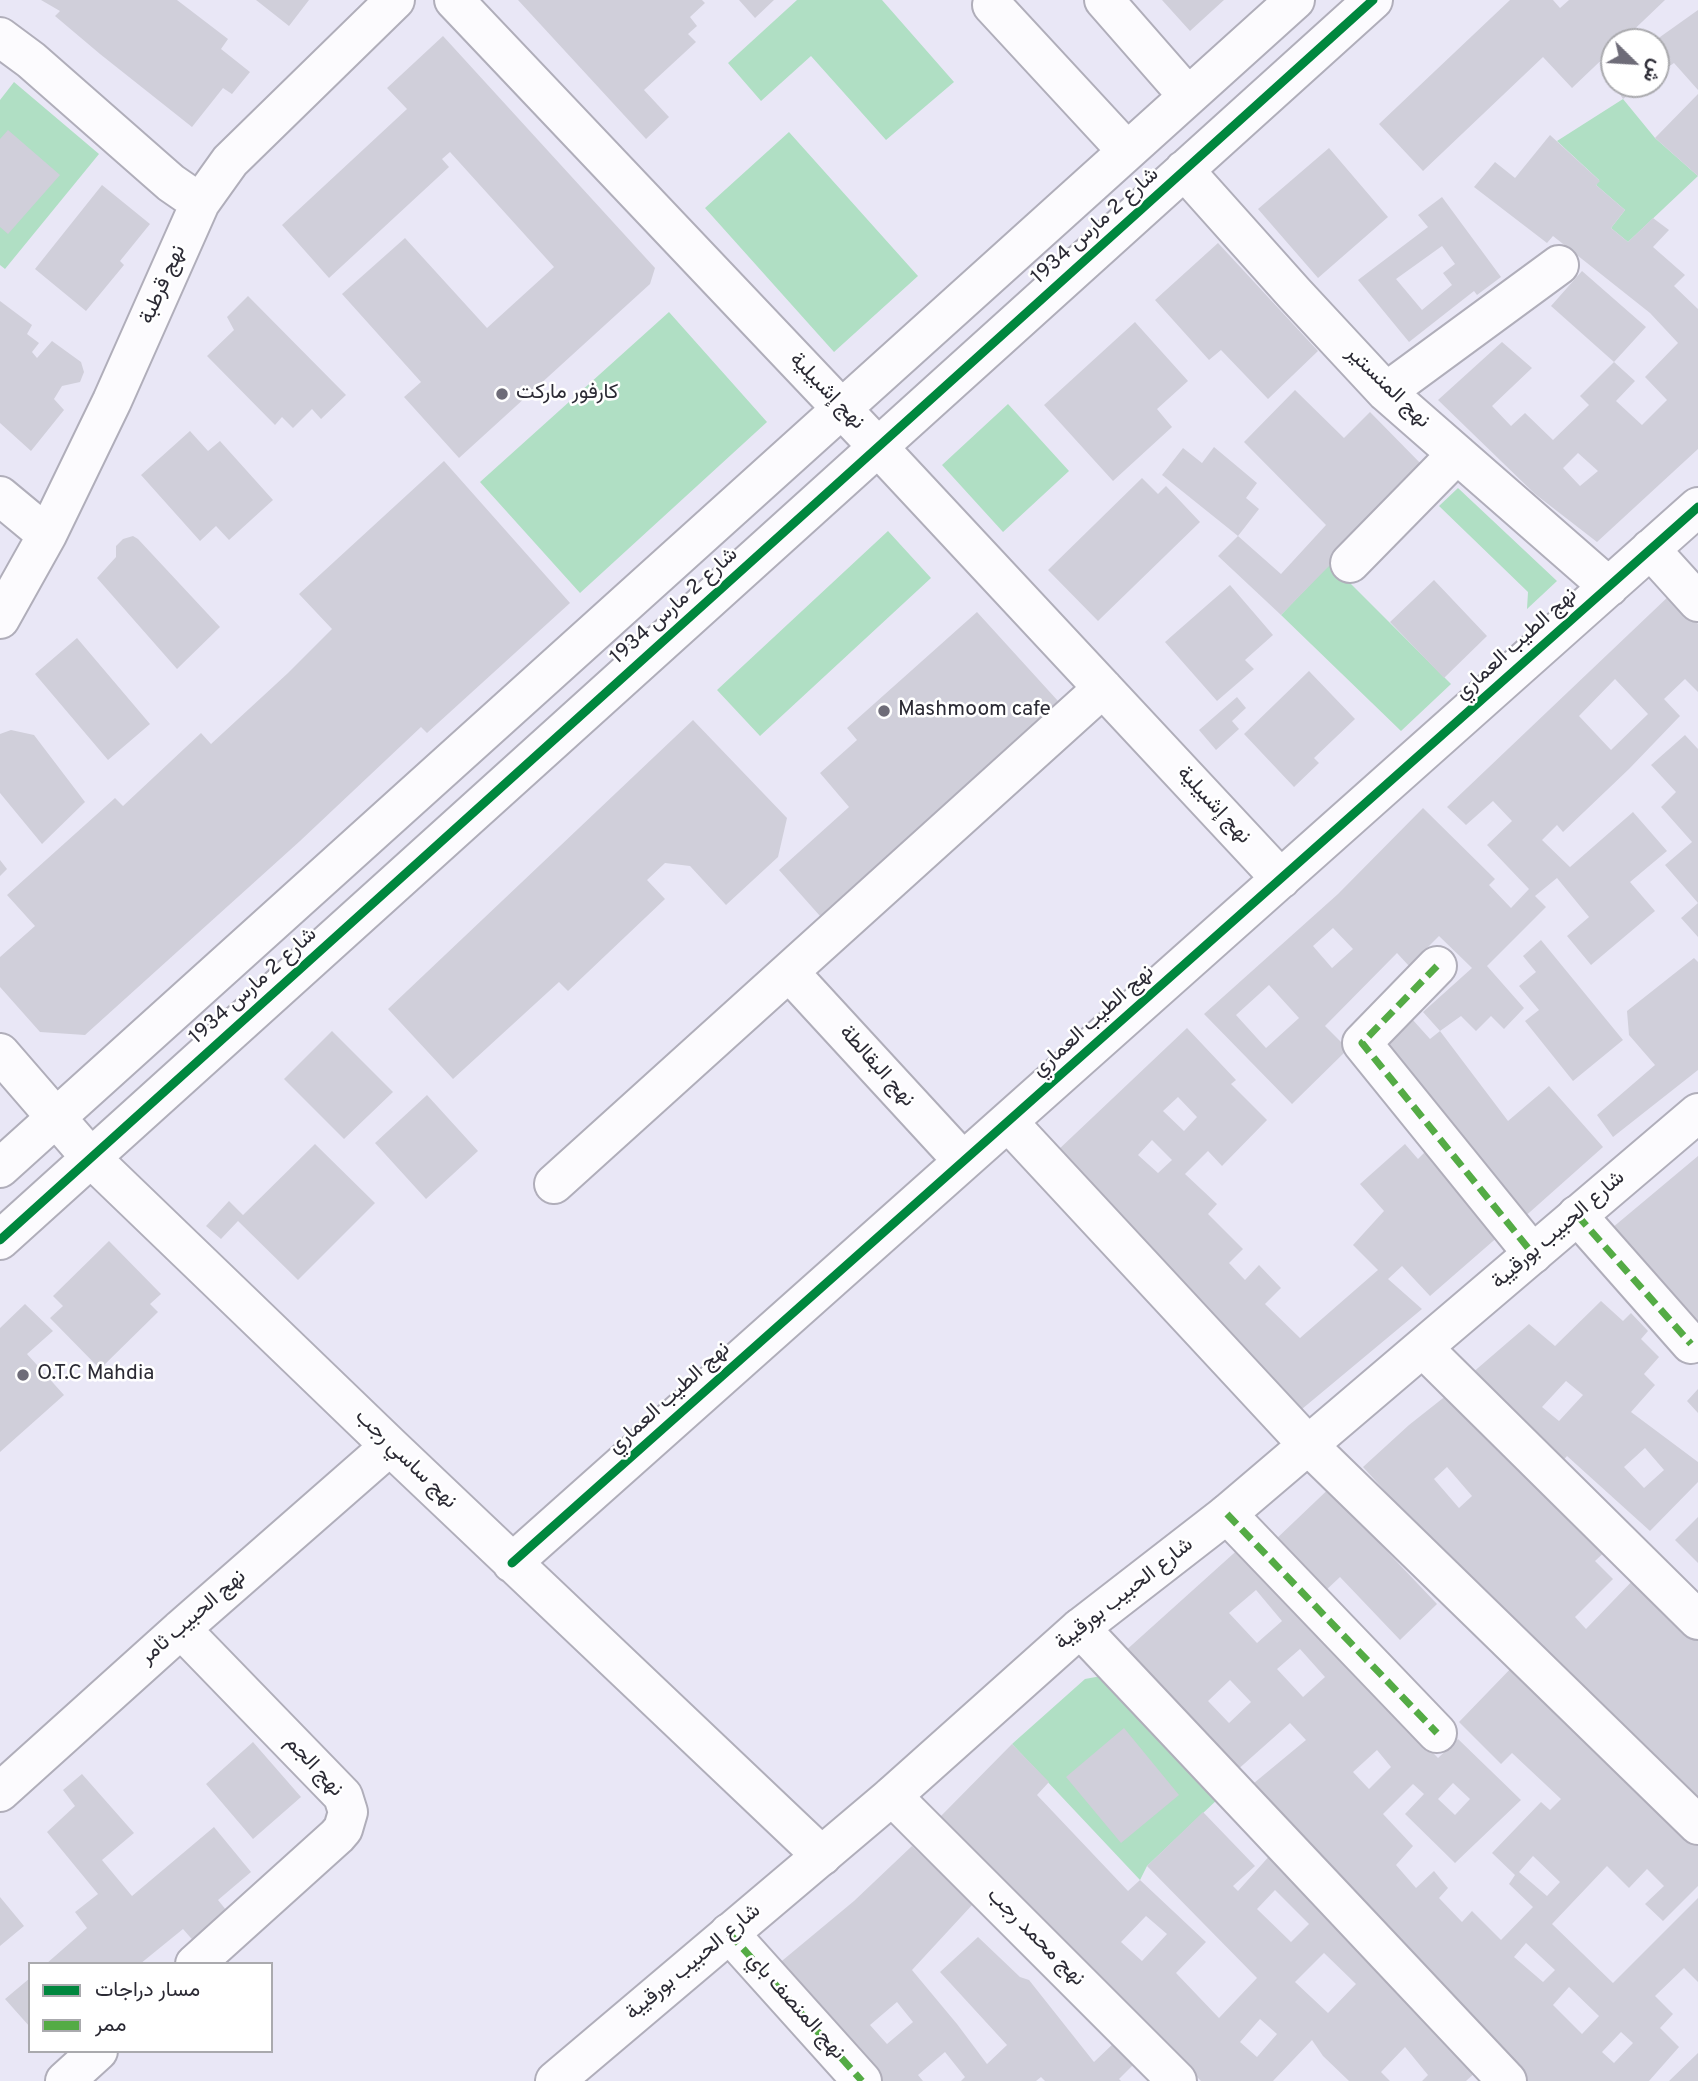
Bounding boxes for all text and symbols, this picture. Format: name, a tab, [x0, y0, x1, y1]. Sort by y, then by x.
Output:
north arrow	[1600, 28, 1670, 98]
text: ش	[1637, 55, 1668, 86]
street label: شارع 2 مارس 1934	[1027, 163, 1165, 291]
street label: نهج قرطبة	[135, 242, 193, 328]
street label: نهج المنستير	[1340, 342, 1434, 434]
street label: نهج إشبيلية	[783, 348, 869, 436]
place label: كارفور ماركت	[516, 381, 618, 407]
marker: كارفور ماركت	[494, 386, 510, 402]
street label: شارع 2 مارس 1934	[606, 543, 744, 671]
street label: نهج الطيب العماري	[1451, 584, 1583, 706]
place label: Mashmoom cafe	[898, 698, 1051, 724]
marker: Mashmoom cafe	[876, 703, 892, 719]
street label: نهج إشبيلية	[1171, 762, 1255, 850]
street label: شارع 2 مارس 1934	[185, 923, 323, 1051]
street label: نهج الطيب العماري	[1028, 961, 1160, 1083]
street label: نهج البقالطة	[833, 1021, 919, 1113]
street label: شارع الحبيب بورقيبة	[1487, 1166, 1631, 1296]
street label: نهج الطيب العماري	[604, 1338, 736, 1460]
place label: O.T.C Mahdia	[37, 1362, 154, 1388]
marker: O.T.C Mahdia	[15, 1367, 31, 1383]
street label: نهج ساسي رجب	[349, 1405, 461, 1515]
street label: شارع الحبيب بورقيبة	[1051, 1533, 1199, 1657]
street label: نهج الحبيب ثامر	[136, 1565, 252, 1671]
street label: نهج الجم	[278, 1731, 348, 1803]
street label: نهج محمد رجب	[981, 1884, 1089, 1992]
street label: شارع الحبيب بورقيبة	[621, 1899, 767, 2027]
street label: نهج المنصف باي	[741, 1948, 849, 2066]
legend	[28, 1962, 273, 2053]
text: مسار دراجات	[95, 1977, 200, 2004]
text: ممر	[95, 2012, 126, 2039]

